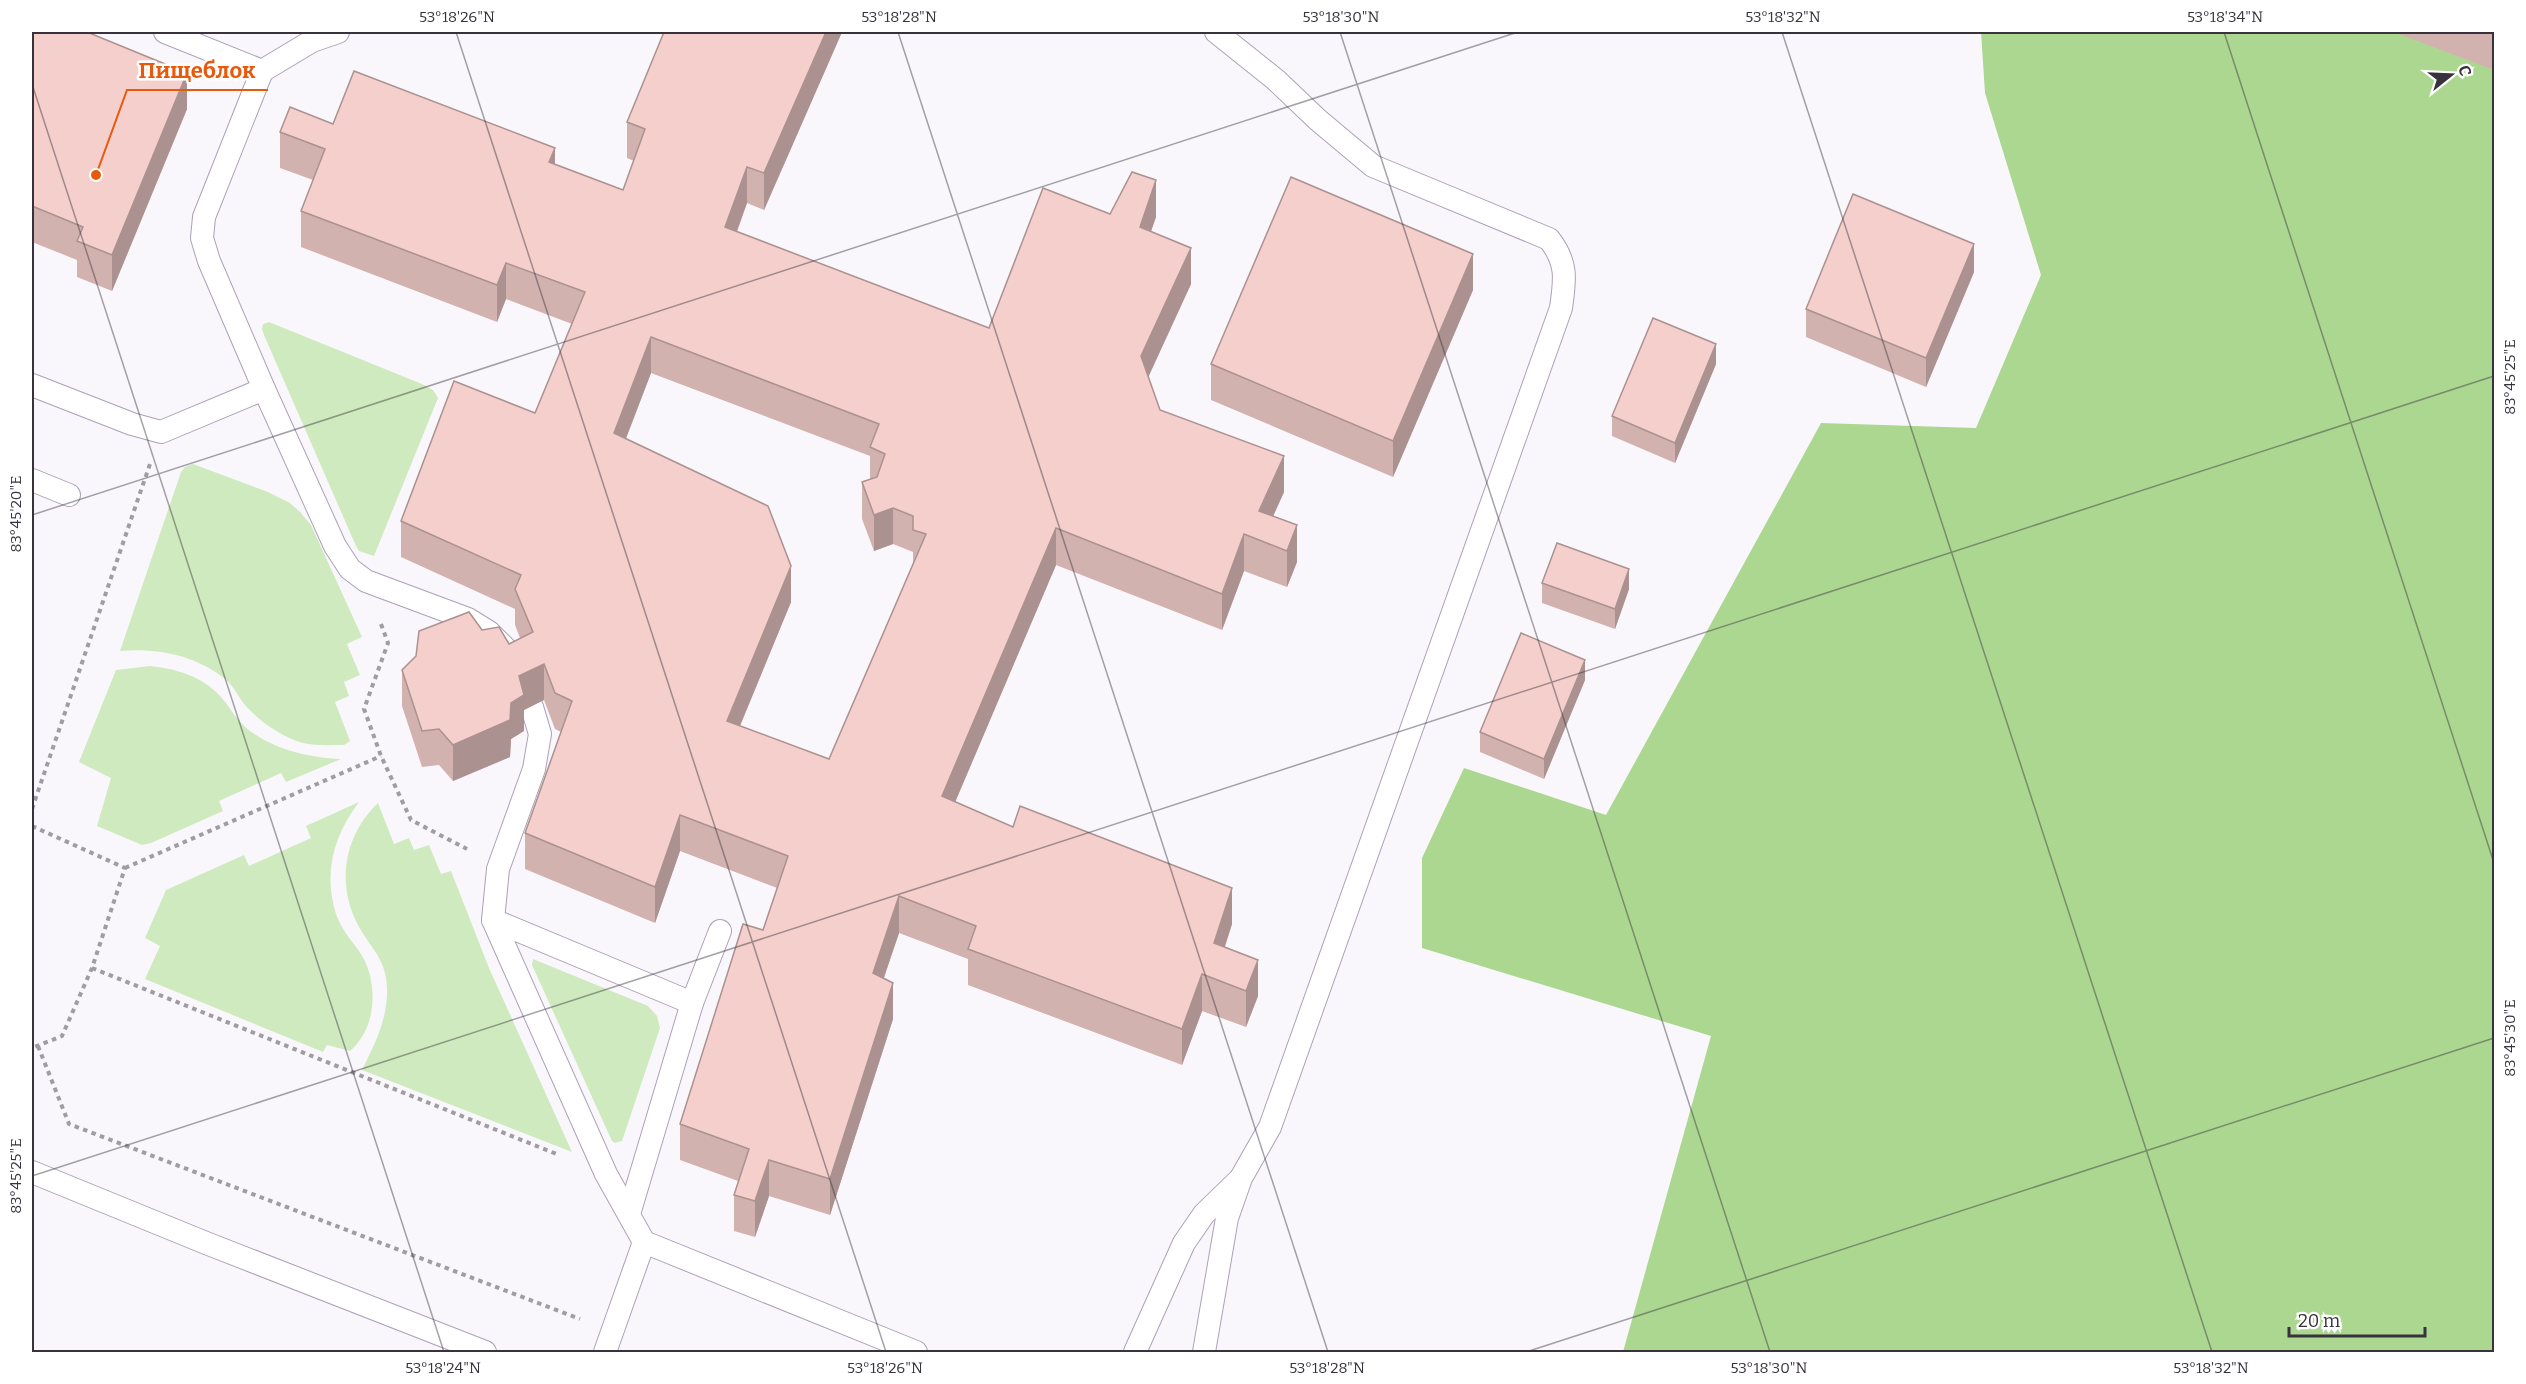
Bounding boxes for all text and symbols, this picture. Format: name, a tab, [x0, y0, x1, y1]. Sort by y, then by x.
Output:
text: 53°18'26"N	[419, 8, 495, 26]
text: 53°18'28"N	[861, 8, 937, 26]
text: 53°18'30"N	[1303, 8, 1380, 26]
text: 53°18'32"N	[1745, 8, 1821, 26]
text: 53°18'34"N	[2187, 8, 2263, 26]
north arrow	[2421, 45, 2481, 105]
callout: Пищеблок	[127, 50, 268, 90]
text: Пищеблок	[138, 57, 256, 84]
text: С	[2454, 63, 2475, 78]
text: 83°45'25"E	[2501, 339, 2519, 415]
text: 83°45'20"E	[7, 475, 25, 553]
text: 83°45'30"E	[2501, 999, 2519, 1077]
text: 83°45'25"E	[7, 1138, 25, 1214]
scale bar	[2289, 1300, 2426, 1338]
text: 20 m	[2298, 1310, 2340, 1332]
text: 53°18'24"N	[405, 1359, 481, 1377]
text: 53°18'26"N	[847, 1359, 923, 1377]
text: 53°18'28"N	[1289, 1359, 1365, 1377]
text: 53°18'30"N	[1731, 1359, 1808, 1377]
text: 53°18'32"N	[2173, 1359, 2249, 1377]

